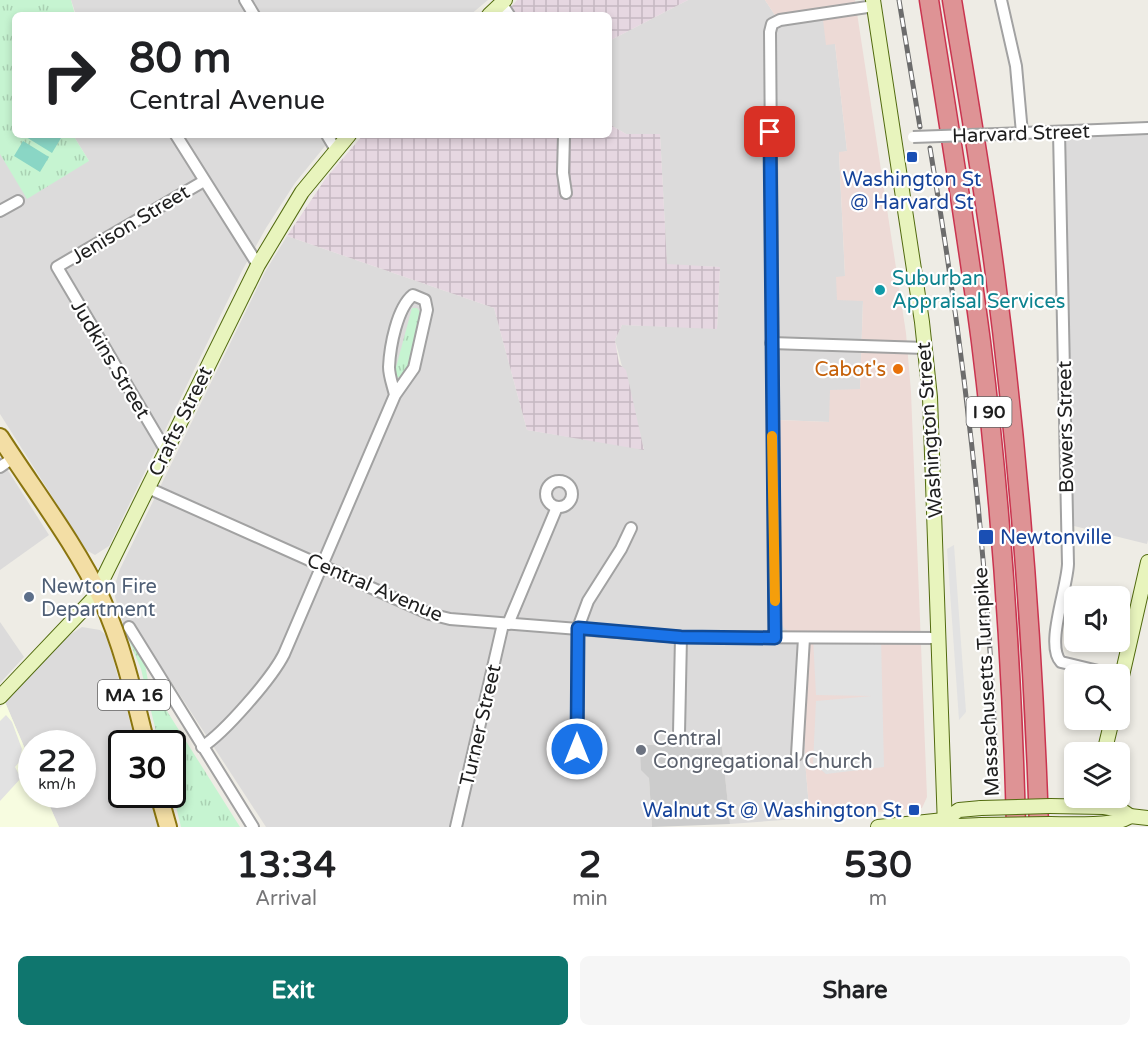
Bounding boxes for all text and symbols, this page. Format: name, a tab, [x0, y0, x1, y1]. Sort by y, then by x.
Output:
text: 80 m	[129, 33, 231, 84]
icon: right	[30, 36, 108, 114]
text: Central Avenue	[129, 84, 325, 117]
pin	[744, 106, 795, 157]
icon: arrive	[753, 115, 786, 148]
street label: Harvard Street	[952, 120, 1091, 148]
marker: Washington St @ Harvard St	[905, 150, 919, 164]
place label: Washington St @ Harvard St	[843, 168, 982, 215]
street label: Jenison Street	[67, 180, 194, 270]
place label: Suburban Appraisal Services	[892, 267, 1065, 314]
marker: Suburban Appraisal Services	[873, 283, 887, 297]
street label: Judkins Street	[65, 296, 155, 423]
street label: Washington Street	[912, 341, 948, 519]
place label: Cabot's	[814, 358, 886, 382]
street label: Bowers Street	[1053, 360, 1079, 493]
street label: Crafts Street	[144, 362, 218, 480]
marker: Cabot's	[891, 362, 905, 376]
road number: I 90	[966, 397, 1012, 427]
place label: Newtonville	[1000, 526, 1112, 550]
marker: Newtonville	[977, 528, 995, 546]
street label: Central Avenue	[303, 549, 446, 627]
street label: Massachusetts Turnpike	[969, 567, 1005, 797]
place label: Newton Fire Department	[41, 575, 157, 622]
map controls	[1064, 586, 1130, 808]
button: sound	[1064, 586, 1130, 652]
marker: Newton Fire Department	[22, 590, 36, 604]
street label: Turner Street	[455, 662, 507, 789]
button: search	[1064, 664, 1130, 730]
road number: MA 16	[98, 680, 170, 710]
position arrow	[545, 717, 609, 781]
place label: Central Congregational Church	[653, 727, 873, 774]
speed limit sign: 30	[108, 730, 186, 808]
button: layers	[1064, 742, 1130, 808]
text: 22	[38, 743, 76, 780]
marker: Central Congregational Church	[634, 743, 648, 757]
text: km/h	[38, 775, 76, 793]
place label: Walnut St @ Washington St	[643, 799, 902, 823]
marker: Walnut St @ Washington St	[907, 803, 921, 817]
text: 13:34	[236, 844, 336, 887]
text: 2	[579, 844, 601, 887]
text: 530	[844, 844, 912, 887]
text: Arrival	[255, 887, 317, 911]
text: min	[572, 887, 608, 911]
text: m	[869, 887, 887, 911]
button: Exit	[18, 956, 568, 1025]
button: Share	[580, 956, 1130, 1025]

